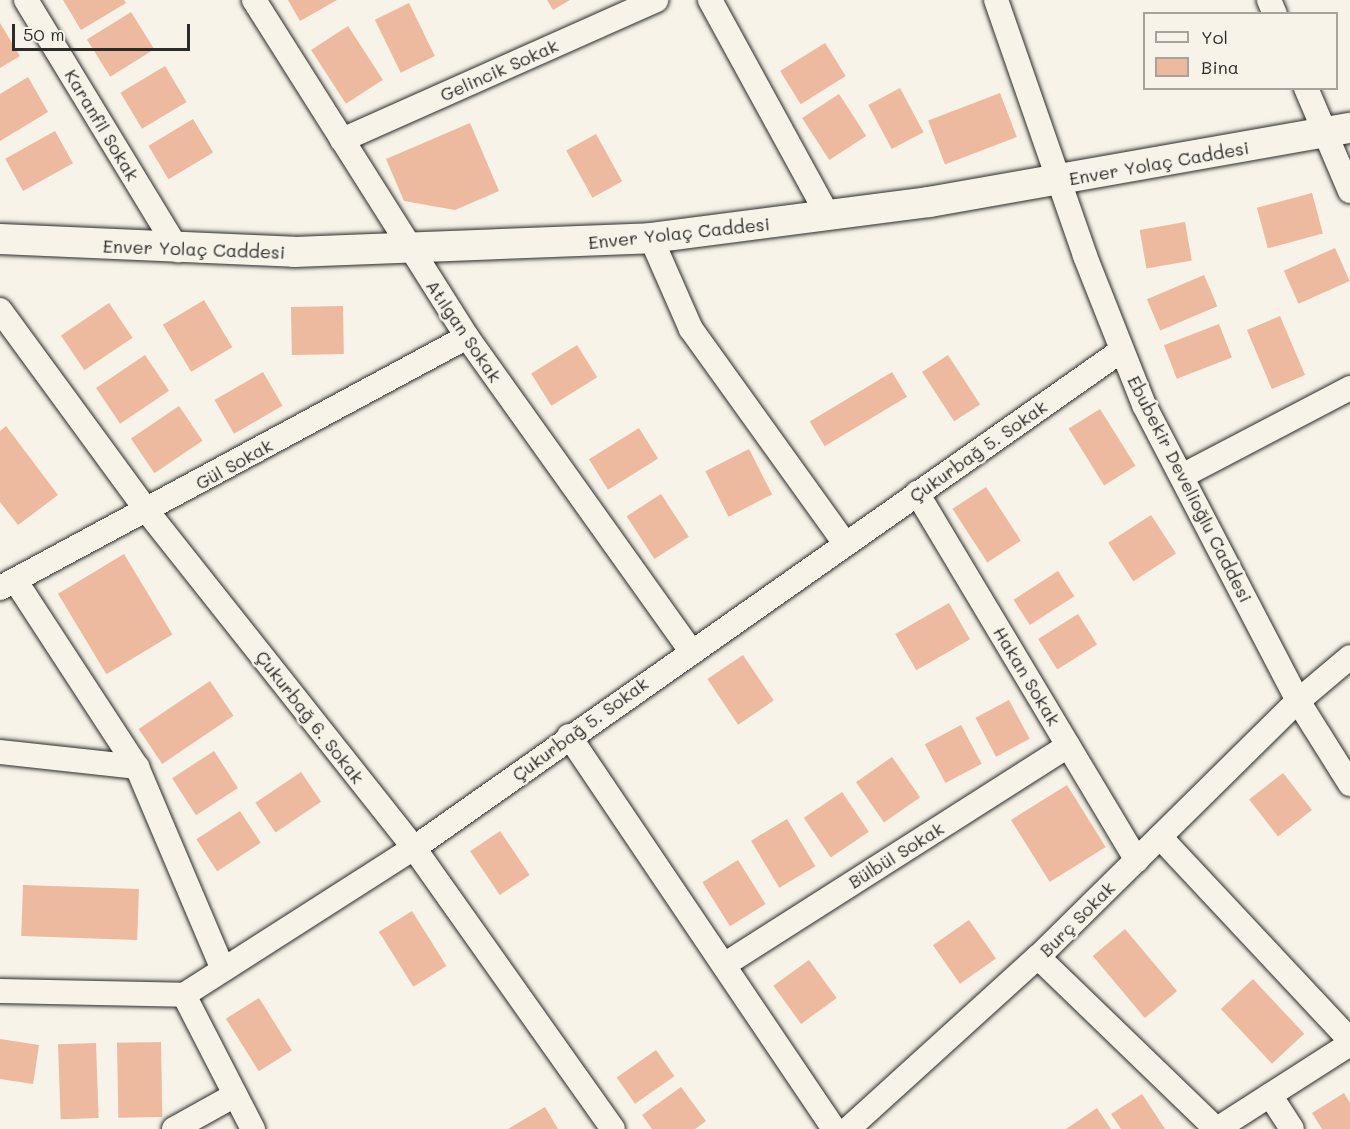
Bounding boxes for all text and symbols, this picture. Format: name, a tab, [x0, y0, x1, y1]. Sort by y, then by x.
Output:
scale bar	[15, 12, 194, 50]
legend	[1143, 12, 1338, 90]
text: 50 m	[23, 22, 65, 46]
text: Yol	[1201, 25, 1228, 49]
street label: Gelincik Sokak	[437, 34, 561, 106]
text: Bina	[1201, 55, 1239, 79]
street label: Karanfil Sokak	[60, 65, 144, 185]
street label: Enver Yolaç Caddesi	[1067, 137, 1251, 189]
street label: Enver Yolaç Caddesi	[587, 213, 771, 253]
street label: Enver Yolaç Caddesi	[102, 235, 286, 263]
street label: Atılgan Sokak	[422, 276, 506, 386]
street label: Ebubekir Develioğlu Caddesi	[1123, 372, 1257, 606]
street label: Çukurbağ 5. Sokak	[905, 395, 1051, 507]
street label: Gül Sokak	[192, 434, 276, 494]
street label: Hakan Sokak	[989, 623, 1065, 729]
street label: Çukurbağ 6. Sokak	[251, 646, 369, 788]
street label: Çukurbağ 5. Sokak	[508, 672, 652, 786]
street label: Bülbül Sokak	[844, 817, 948, 893]
street label: Burç Sokak	[1035, 877, 1119, 961]

